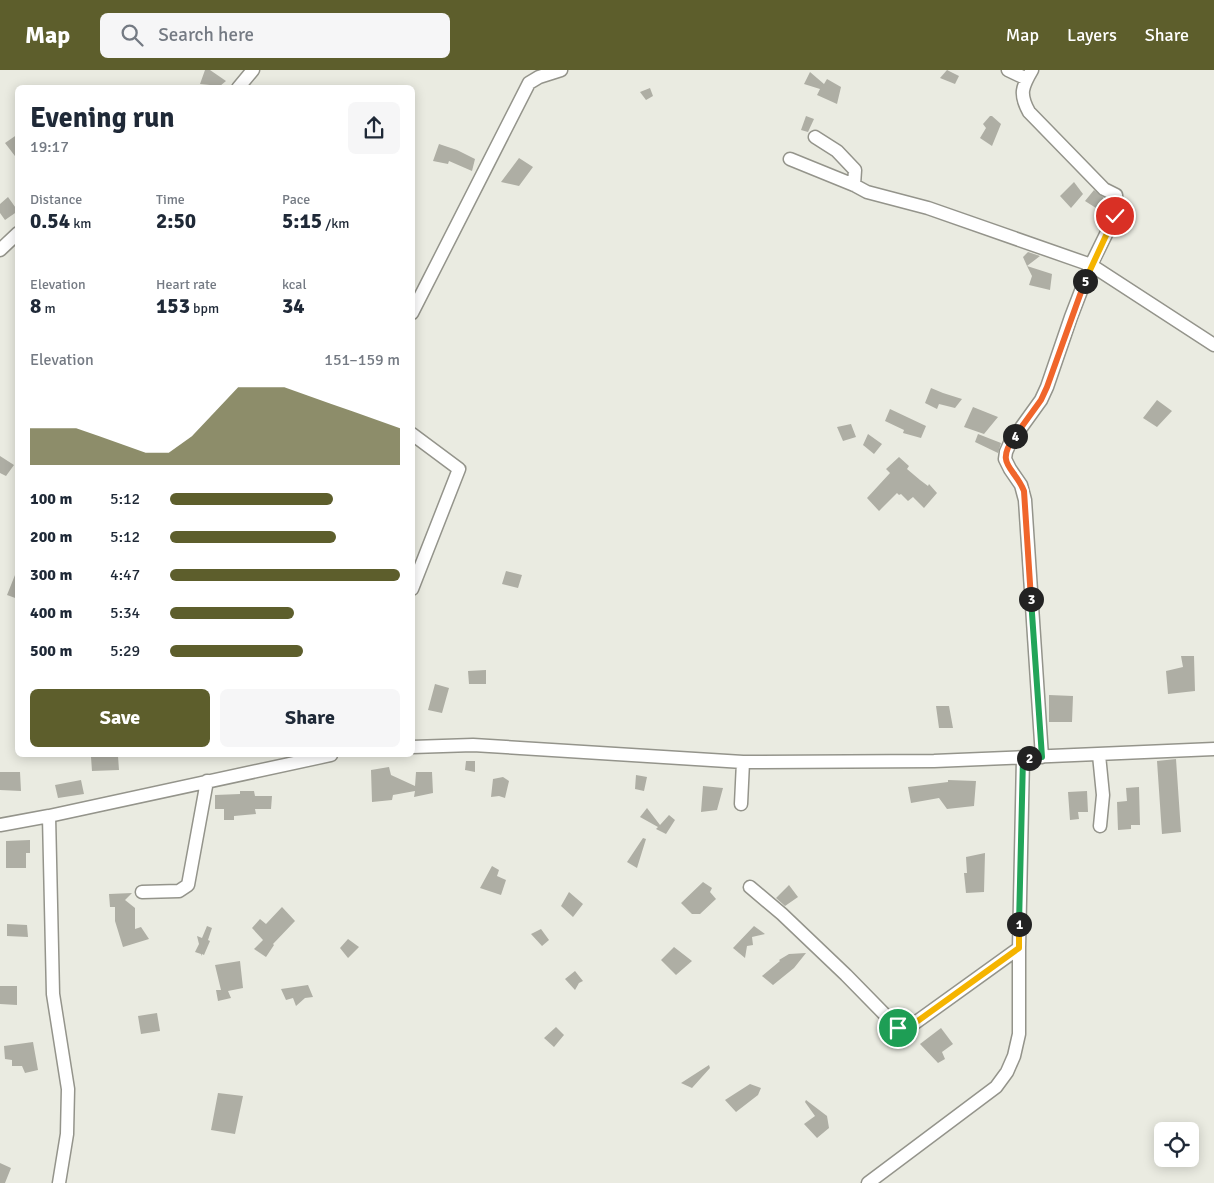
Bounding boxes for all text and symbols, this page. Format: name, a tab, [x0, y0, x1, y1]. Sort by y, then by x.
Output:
search box	[100, 13, 450, 58]
text: Map	[25, 20, 70, 50]
icon: search	[118, 21, 146, 49]
text: Search here	[158, 23, 254, 47]
text: Map	[1006, 24, 1039, 46]
text: Layers	[1067, 24, 1117, 46]
text: Share	[1145, 24, 1189, 46]
text: Evening run	[30, 101, 175, 135]
button: share	[348, 102, 400, 154]
text: 19:17	[30, 137, 69, 157]
text: Distance	[30, 191, 82, 208]
text: Time	[156, 191, 185, 208]
text: Pace	[282, 191, 310, 208]
pin	[1094, 195, 1136, 237]
icon: check	[1101, 202, 1129, 230]
text: 0.54	[30, 208, 70, 234]
text: 2:50	[156, 208, 196, 234]
text: 5:15	[282, 208, 322, 234]
text: km	[70, 215, 91, 232]
text: /km	[322, 215, 349, 232]
pin: 5	[1072, 268, 1098, 294]
text: 5	[1082, 273, 1089, 290]
text: Elevation	[30, 276, 86, 293]
text: Heart rate	[156, 276, 217, 293]
text: kcal	[282, 276, 307, 293]
text: 8	[30, 293, 41, 319]
text: 153	[156, 293, 190, 319]
text: 34	[282, 293, 305, 319]
text: m	[41, 300, 56, 317]
text: bpm	[190, 300, 219, 317]
text: Elevation	[30, 350, 94, 370]
text: 151–159 m	[324, 350, 400, 370]
pin: 4	[1002, 424, 1028, 448]
text: 4	[1012, 428, 1019, 445]
text: 100 m	[30, 489, 72, 509]
text: 5:12	[110, 489, 140, 509]
text: 200 m	[30, 527, 72, 547]
text: 5:12	[110, 527, 140, 547]
text: 300 m	[30, 565, 72, 585]
text: 4:47	[110, 565, 140, 585]
pin: 3	[1018, 586, 1044, 612]
text: 3	[1028, 591, 1035, 608]
text: 400 m	[30, 603, 72, 623]
text: 5:34	[110, 603, 140, 623]
text: 500 m	[30, 641, 72, 661]
text: 5:29	[110, 641, 140, 661]
button: Save	[30, 689, 210, 747]
button: Share	[220, 689, 400, 747]
pin: 2	[1016, 746, 1042, 770]
text: 2	[1026, 750, 1033, 767]
pin: 1	[1006, 912, 1032, 936]
text: 1	[1016, 916, 1023, 933]
pin	[877, 1007, 919, 1049]
icon: arrive	[884, 1014, 912, 1042]
map controls	[1154, 1122, 1199, 1167]
button: locate	[1154, 1122, 1199, 1167]

